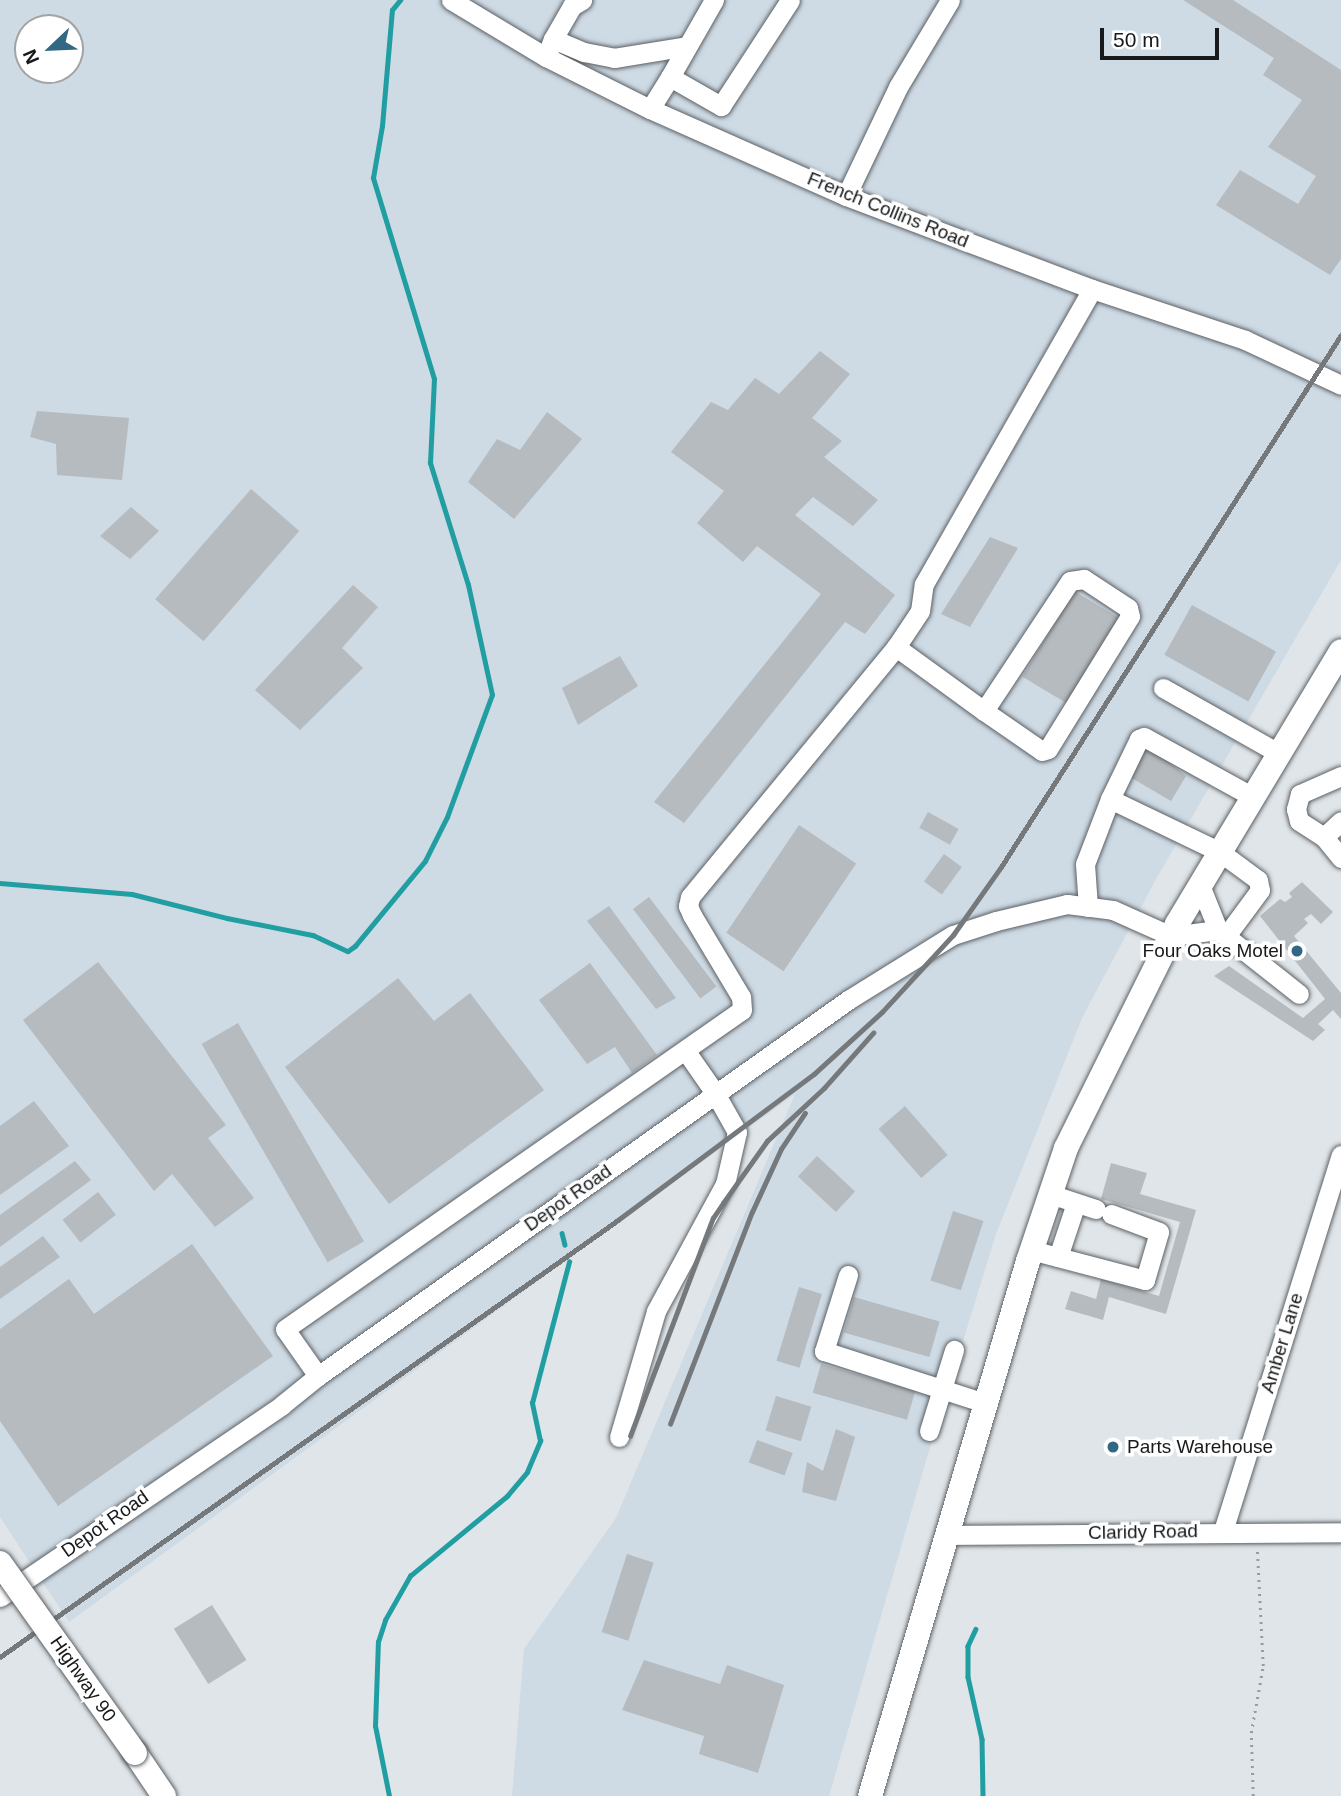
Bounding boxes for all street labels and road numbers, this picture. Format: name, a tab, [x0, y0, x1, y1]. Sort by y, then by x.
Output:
street label: French Collins Road	[804, 167, 972, 253]
street label: Depot Road	[520, 1160, 616, 1236]
street label: Amber Lane	[1256, 1290, 1308, 1396]
street label: Depot Road	[57, 1486, 153, 1562]
street label: Claridy Road	[1088, 1520, 1198, 1544]
street label: Highway 90	[45, 1632, 121, 1726]

